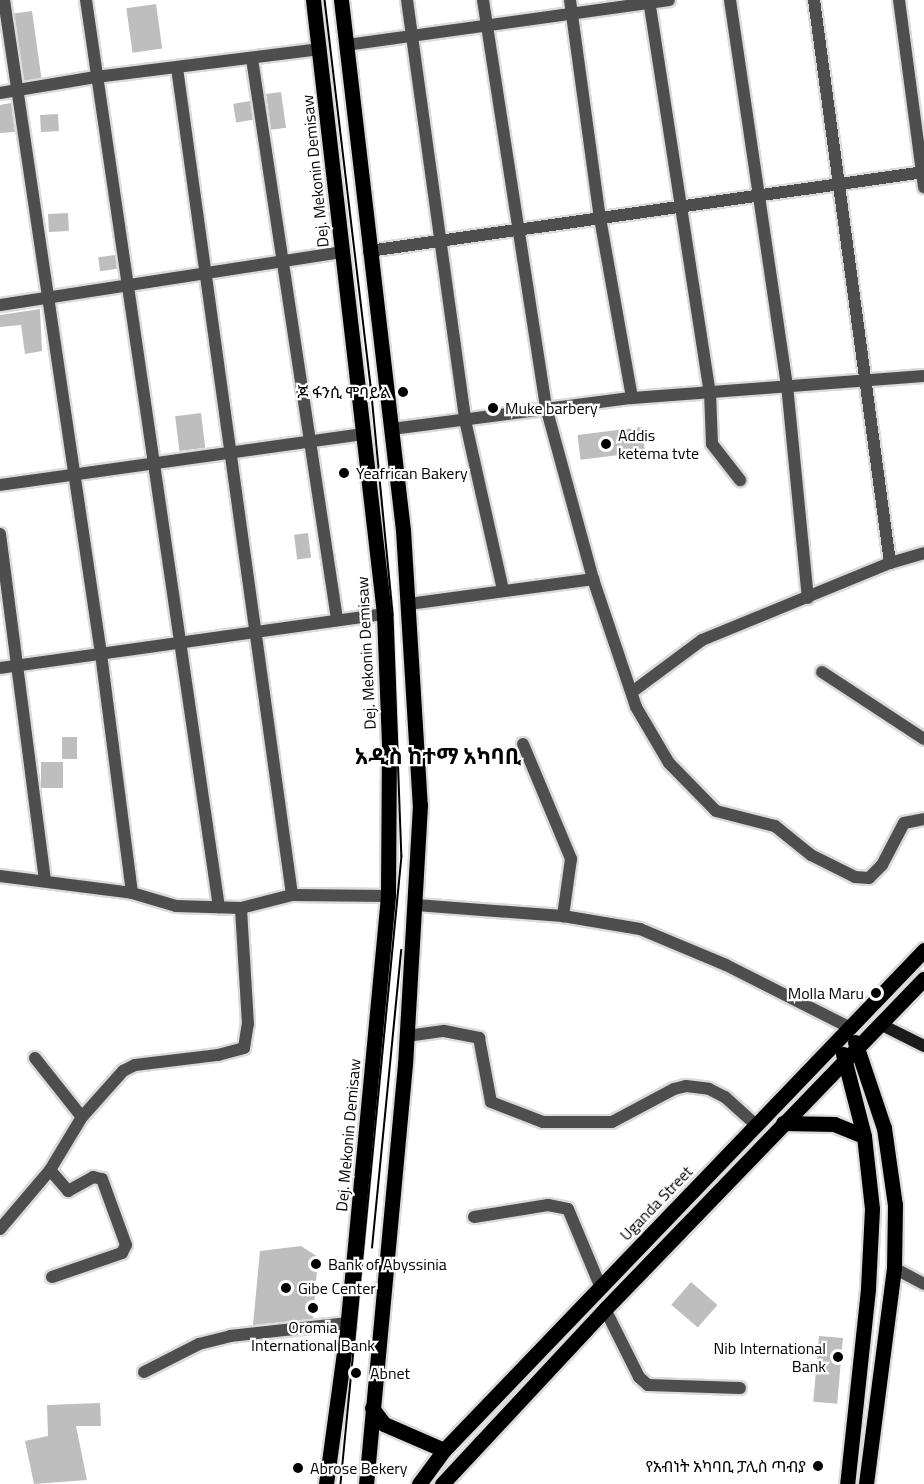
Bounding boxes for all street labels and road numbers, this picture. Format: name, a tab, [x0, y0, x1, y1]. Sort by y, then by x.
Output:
street label: Dej. Mekonin Demisaw	[297, 94, 333, 248]
street label: Dej. Mekonin Demisaw	[352, 576, 380, 730]
street label: Dej. Mekonin Demisaw	[332, 1058, 364, 1212]
street label: Uganda Street	[616, 1162, 696, 1244]

